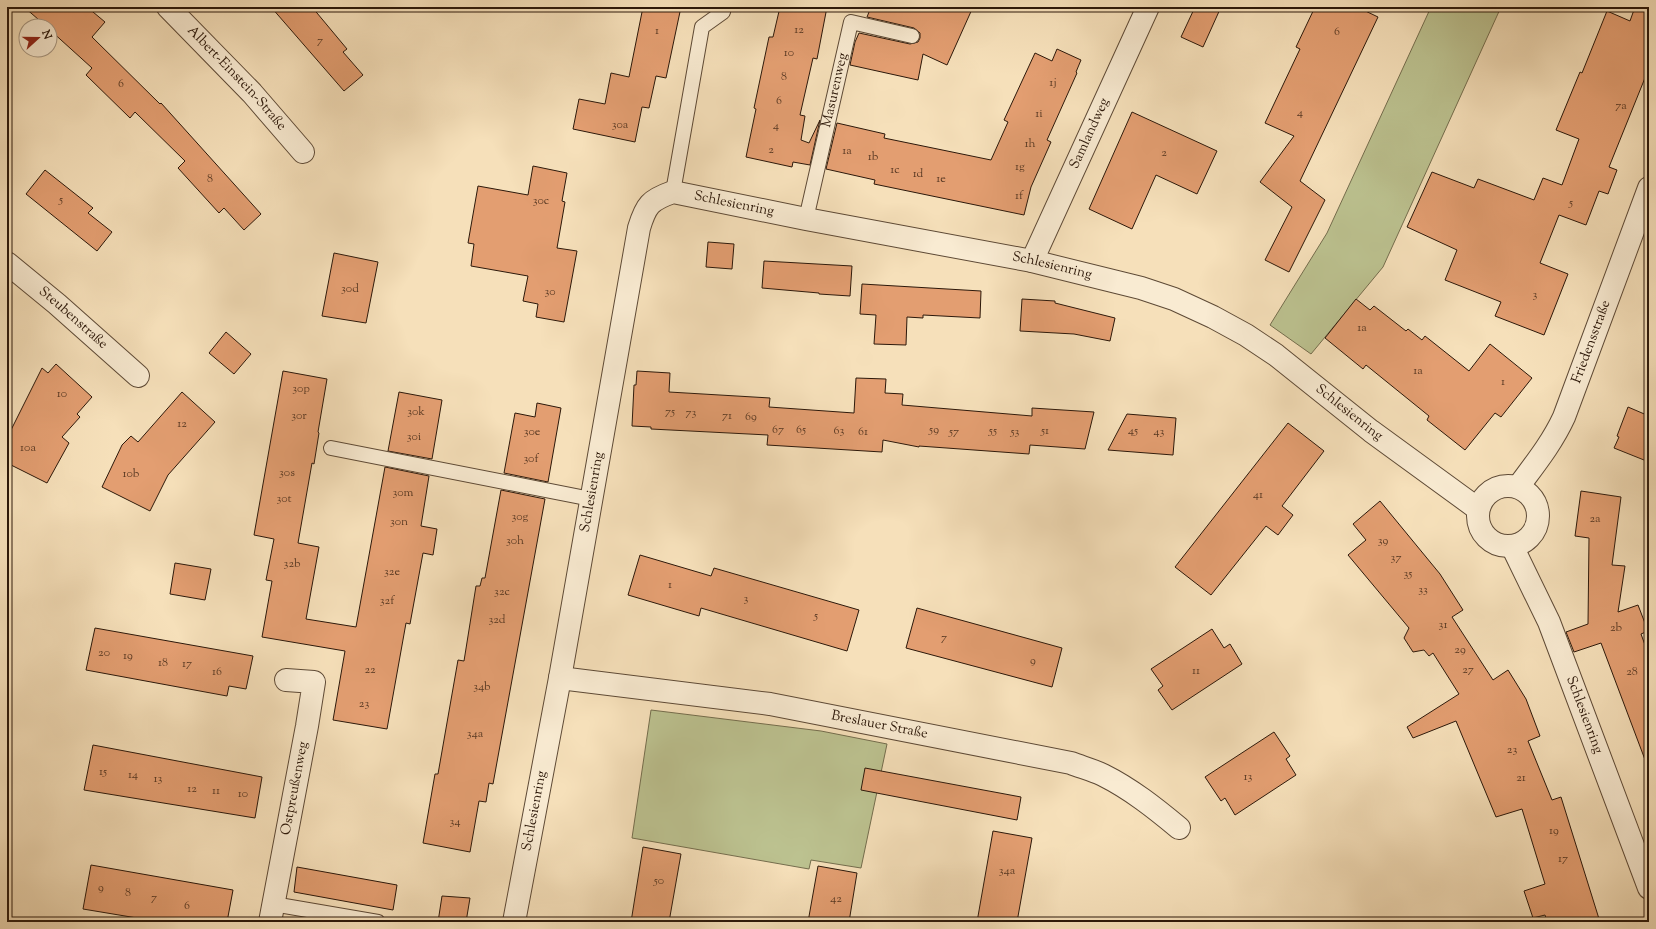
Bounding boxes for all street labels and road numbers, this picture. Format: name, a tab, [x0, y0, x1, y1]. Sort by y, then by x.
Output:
street label: Albert-Einstein-Straße	[182, 22, 291, 136]
street label: Masurenweg	[817, 51, 854, 130]
street label: Samlandweg	[1065, 95, 1115, 172]
street label: Schlesienring	[692, 186, 776, 222]
street label: Schlesienring	[1010, 247, 1094, 285]
street label: Steubenstraße	[34, 283, 112, 354]
street label: Friedensstraße	[1567, 298, 1616, 386]
street label: Schlesienring	[1311, 380, 1387, 446]
street label: Schlesienring	[576, 450, 610, 534]
street label: Schlesienring	[1560, 673, 1608, 757]
street label: Breslauer Straße	[829, 706, 929, 745]
street label: Ostpreußenweg	[277, 740, 314, 837]
street label: Schlesienring	[518, 769, 552, 853]

